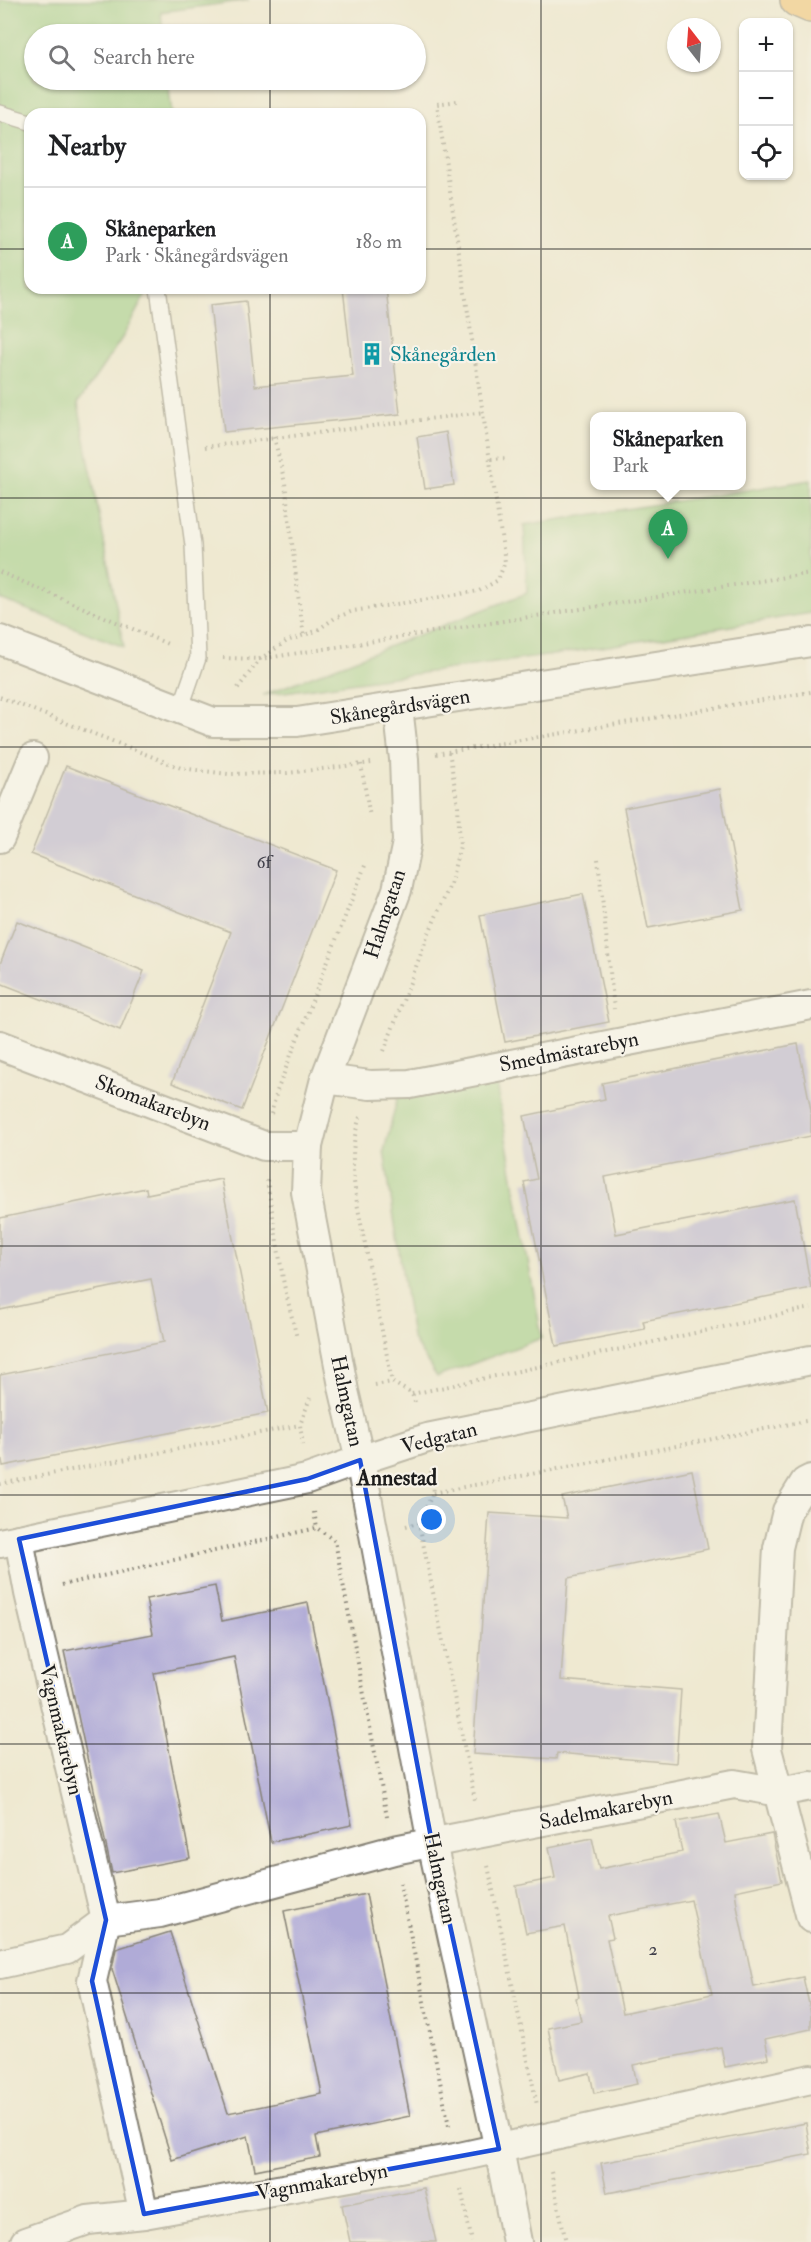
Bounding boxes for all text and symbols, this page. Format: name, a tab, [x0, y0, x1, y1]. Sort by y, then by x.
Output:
north arrow	[667, 18, 721, 72]
map controls	[739, 18, 793, 180]
button: +	[739, 18, 793, 72]
search box	[24, 24, 426, 90]
icon: search	[45, 41, 78, 74]
text: Search here	[93, 43, 195, 71]
button: −	[739, 72, 793, 126]
button: locate	[739, 126, 793, 180]
text: Nearby	[48, 131, 126, 163]
text: Skåneparken	[105, 215, 216, 243]
text: A	[61, 229, 74, 254]
text: 180 m	[355, 229, 402, 254]
text: Park · Skånegårdsvägen	[105, 243, 289, 268]
building icon: Skånegården	[359, 341, 385, 367]
place label: Skånegården	[390, 341, 497, 368]
popup	[590, 412, 746, 490]
text: Skåneparken	[612, 425, 724, 453]
text: Park	[612, 453, 649, 478]
pin: A	[648, 510, 688, 559]
street label: Skånegårdsvägen	[328, 683, 472, 731]
house number: 6f	[257, 851, 275, 874]
street label: Halmgatan	[358, 866, 412, 962]
street label: Smedmästarebyn	[497, 1025, 641, 1079]
street label: Skomakarebyn	[91, 1069, 215, 1137]
street label: Halmgatan	[324, 1353, 370, 1449]
street label: Vedgatan	[398, 1415, 480, 1460]
district label: Annestad	[356, 1464, 437, 1492]
your location	[417, 1505, 446, 1534]
street label: Vagnmakarebyn	[33, 1662, 89, 1798]
street label: Sadelmakarebyn	[537, 1784, 675, 1836]
street label: Halmgatan	[417, 1830, 463, 1926]
house number: 2	[648, 1938, 658, 1961]
street label: Vagnmakarebyn	[254, 2157, 390, 2207]

